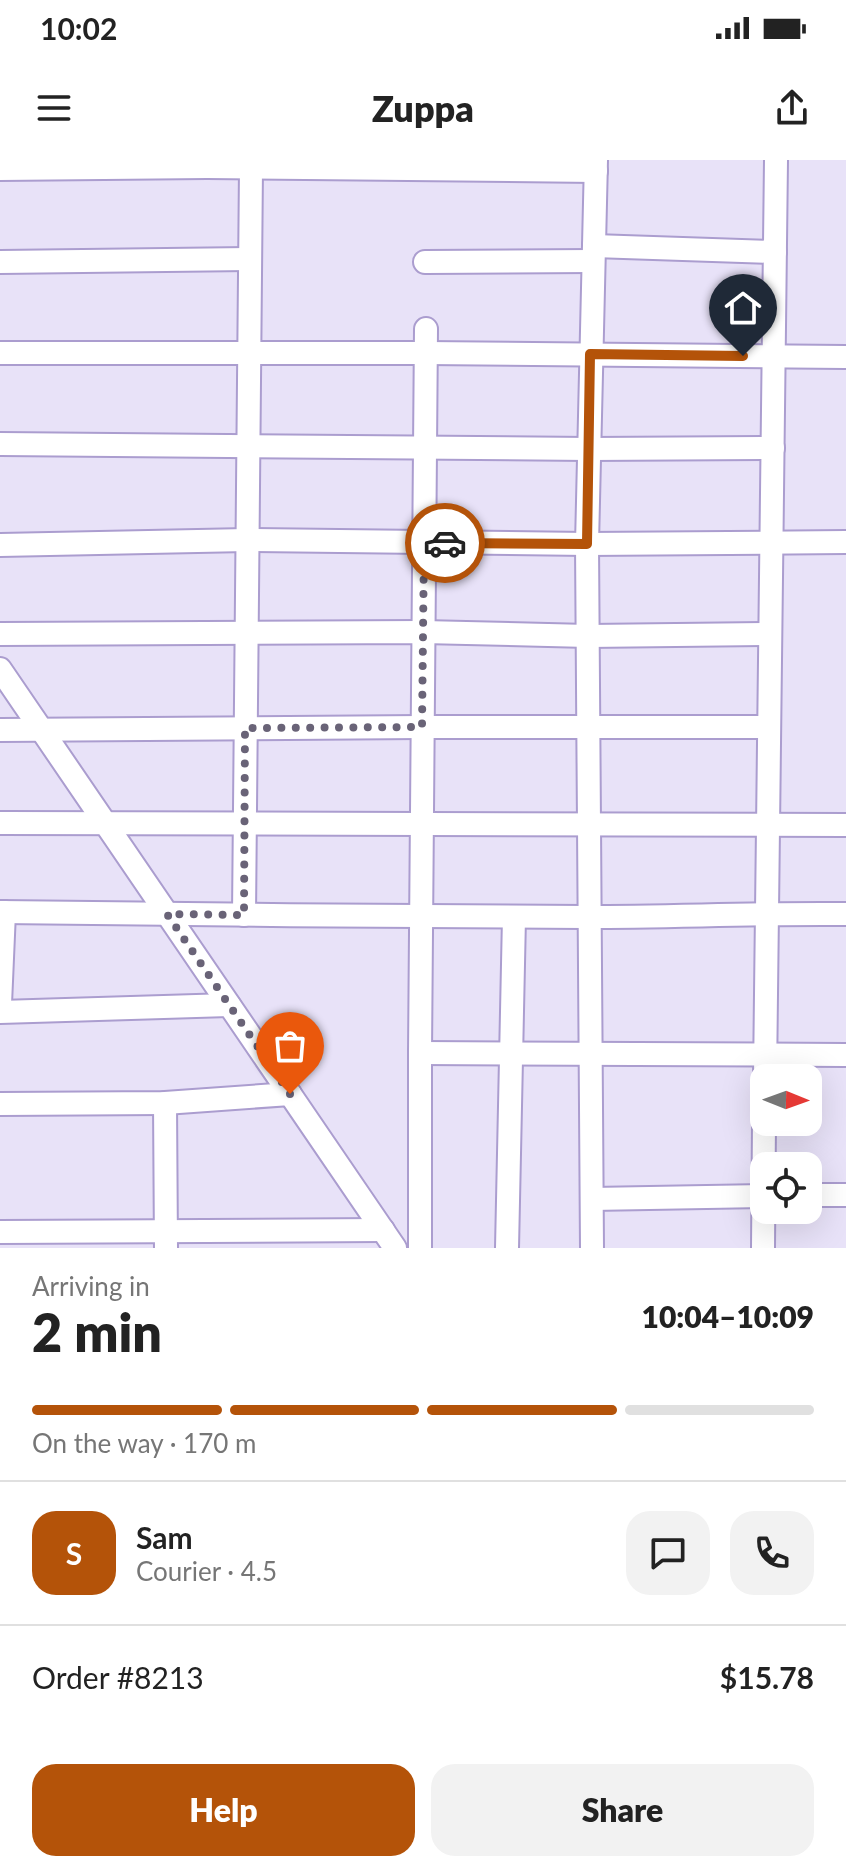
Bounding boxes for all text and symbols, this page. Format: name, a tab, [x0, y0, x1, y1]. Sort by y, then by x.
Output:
text: 10:02	[40, 10, 117, 46]
icon: menu	[32, 86, 76, 130]
text: Zuppa	[372, 86, 474, 130]
icon: share	[770, 86, 814, 130]
pin	[709, 274, 777, 356]
icon: home	[721, 286, 765, 330]
courier	[405, 503, 485, 583]
icon: car	[423, 521, 467, 565]
pin	[256, 1012, 324, 1094]
icon: bag	[268, 1024, 312, 1068]
north arrow	[750, 1064, 822, 1136]
map controls	[750, 1064, 822, 1224]
button: locate	[750, 1152, 822, 1224]
text: Arriving in	[32, 1270, 150, 1302]
text: 10:04–10:09	[641, 1298, 814, 1334]
text: 2 min	[32, 1301, 162, 1363]
text: On the way · 170 m	[32, 1427, 256, 1459]
button: chat	[626, 1511, 710, 1595]
button: phone	[730, 1511, 814, 1595]
text: Sam	[136, 1519, 193, 1555]
text: S	[66, 1535, 82, 1571]
text: Courier · 4.5	[136, 1555, 277, 1587]
text: Order #8213	[32, 1659, 204, 1695]
text: $15.78	[720, 1659, 814, 1695]
button: Help	[32, 1764, 415, 1856]
button: Share	[431, 1764, 814, 1856]

